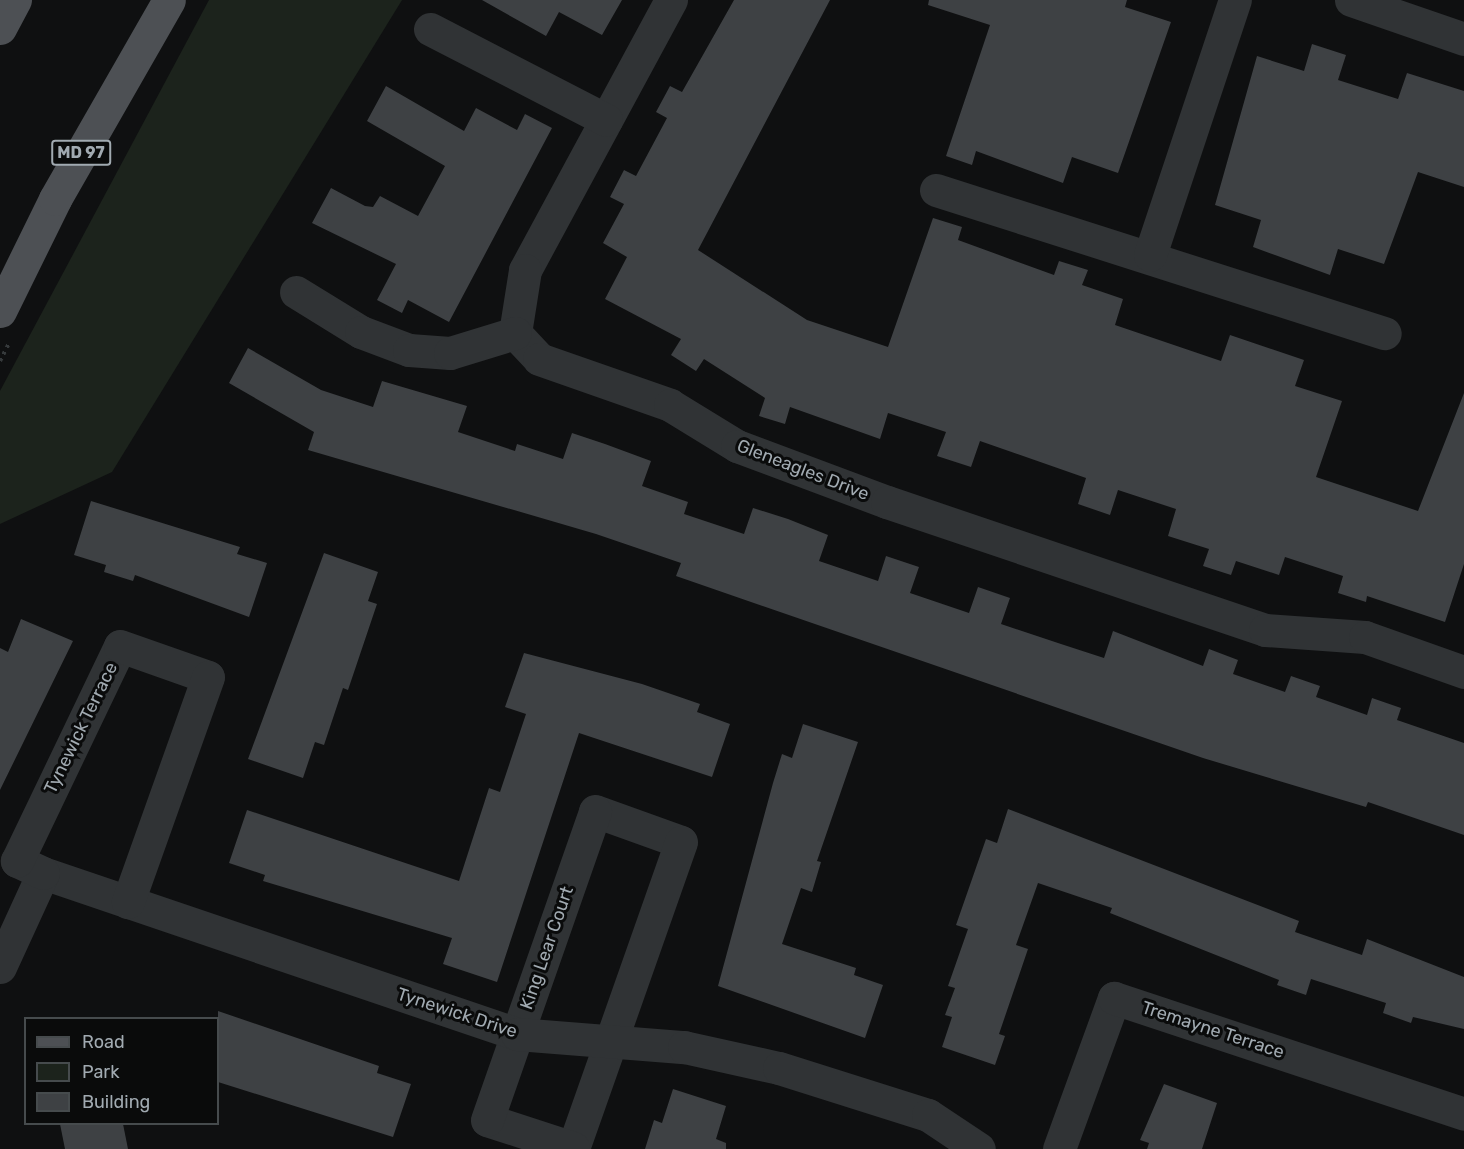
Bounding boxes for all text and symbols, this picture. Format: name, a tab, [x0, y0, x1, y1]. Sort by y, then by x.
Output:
road number: MD 97	[51, 140, 111, 166]
street label: Gleneagles Drive	[734, 435, 872, 505]
street label: Tynewick Terrace	[40, 658, 122, 798]
street label: King Lear Court	[516, 883, 578, 1013]
street label: Tynewick Drive	[394, 983, 520, 1043]
street label: Tremayne Terrace	[1139, 997, 1287, 1063]
legend	[24, 1017, 219, 1125]
text: Road	[82, 1031, 125, 1053]
text: Park	[82, 1061, 119, 1083]
text: Building	[82, 1091, 150, 1113]

